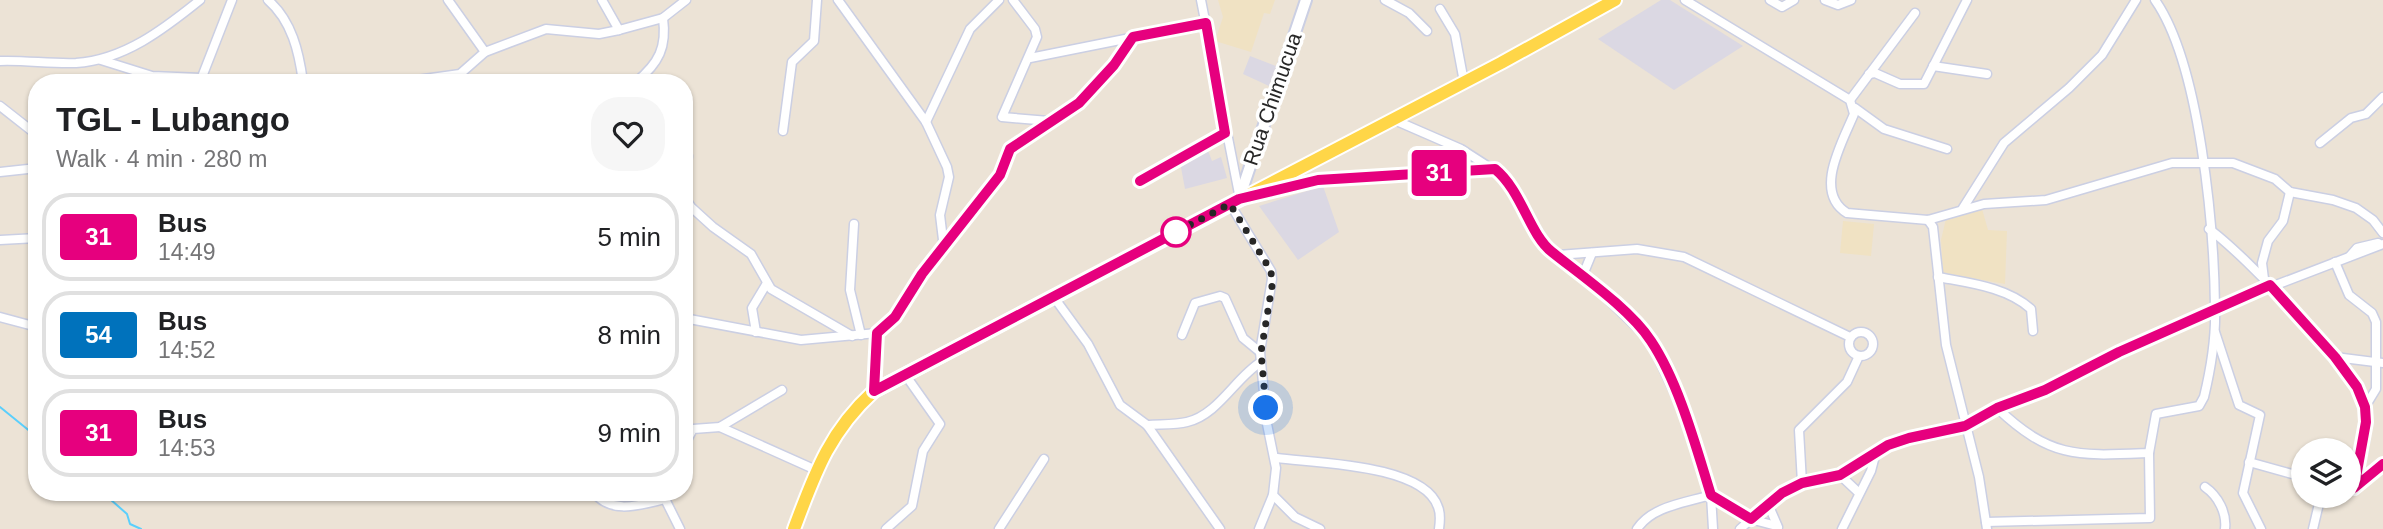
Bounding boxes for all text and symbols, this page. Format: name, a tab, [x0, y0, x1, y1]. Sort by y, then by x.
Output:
street label: Rua Chimucua	[1239, 29, 1306, 168]
button: heart	[591, 97, 665, 171]
text: TGL - Lubango	[56, 101, 290, 138]
text: Walk · 4 min · 280 m	[56, 146, 267, 172]
line badge: 31	[1408, 150, 1470, 196]
text: 31	[1426, 159, 1452, 186]
text: Bus	[158, 208, 207, 238]
unlabelled marker	[1161, 217, 1191, 247]
text: 5 min	[597, 222, 661, 252]
text: 31	[85, 223, 112, 250]
text: 14:49	[158, 239, 216, 265]
text: Bus	[158, 306, 207, 336]
text: 8 min	[597, 320, 661, 350]
text: 54	[85, 321, 112, 348]
text: 14:52	[158, 337, 216, 363]
your location	[1248, 390, 1283, 425]
text: Bus	[158, 404, 207, 434]
text: 9 min	[597, 418, 661, 448]
text: 31	[85, 419, 112, 446]
text: 14:53	[158, 435, 216, 461]
map controls	[2291, 438, 2361, 508]
button: layers	[2291, 438, 2361, 508]

